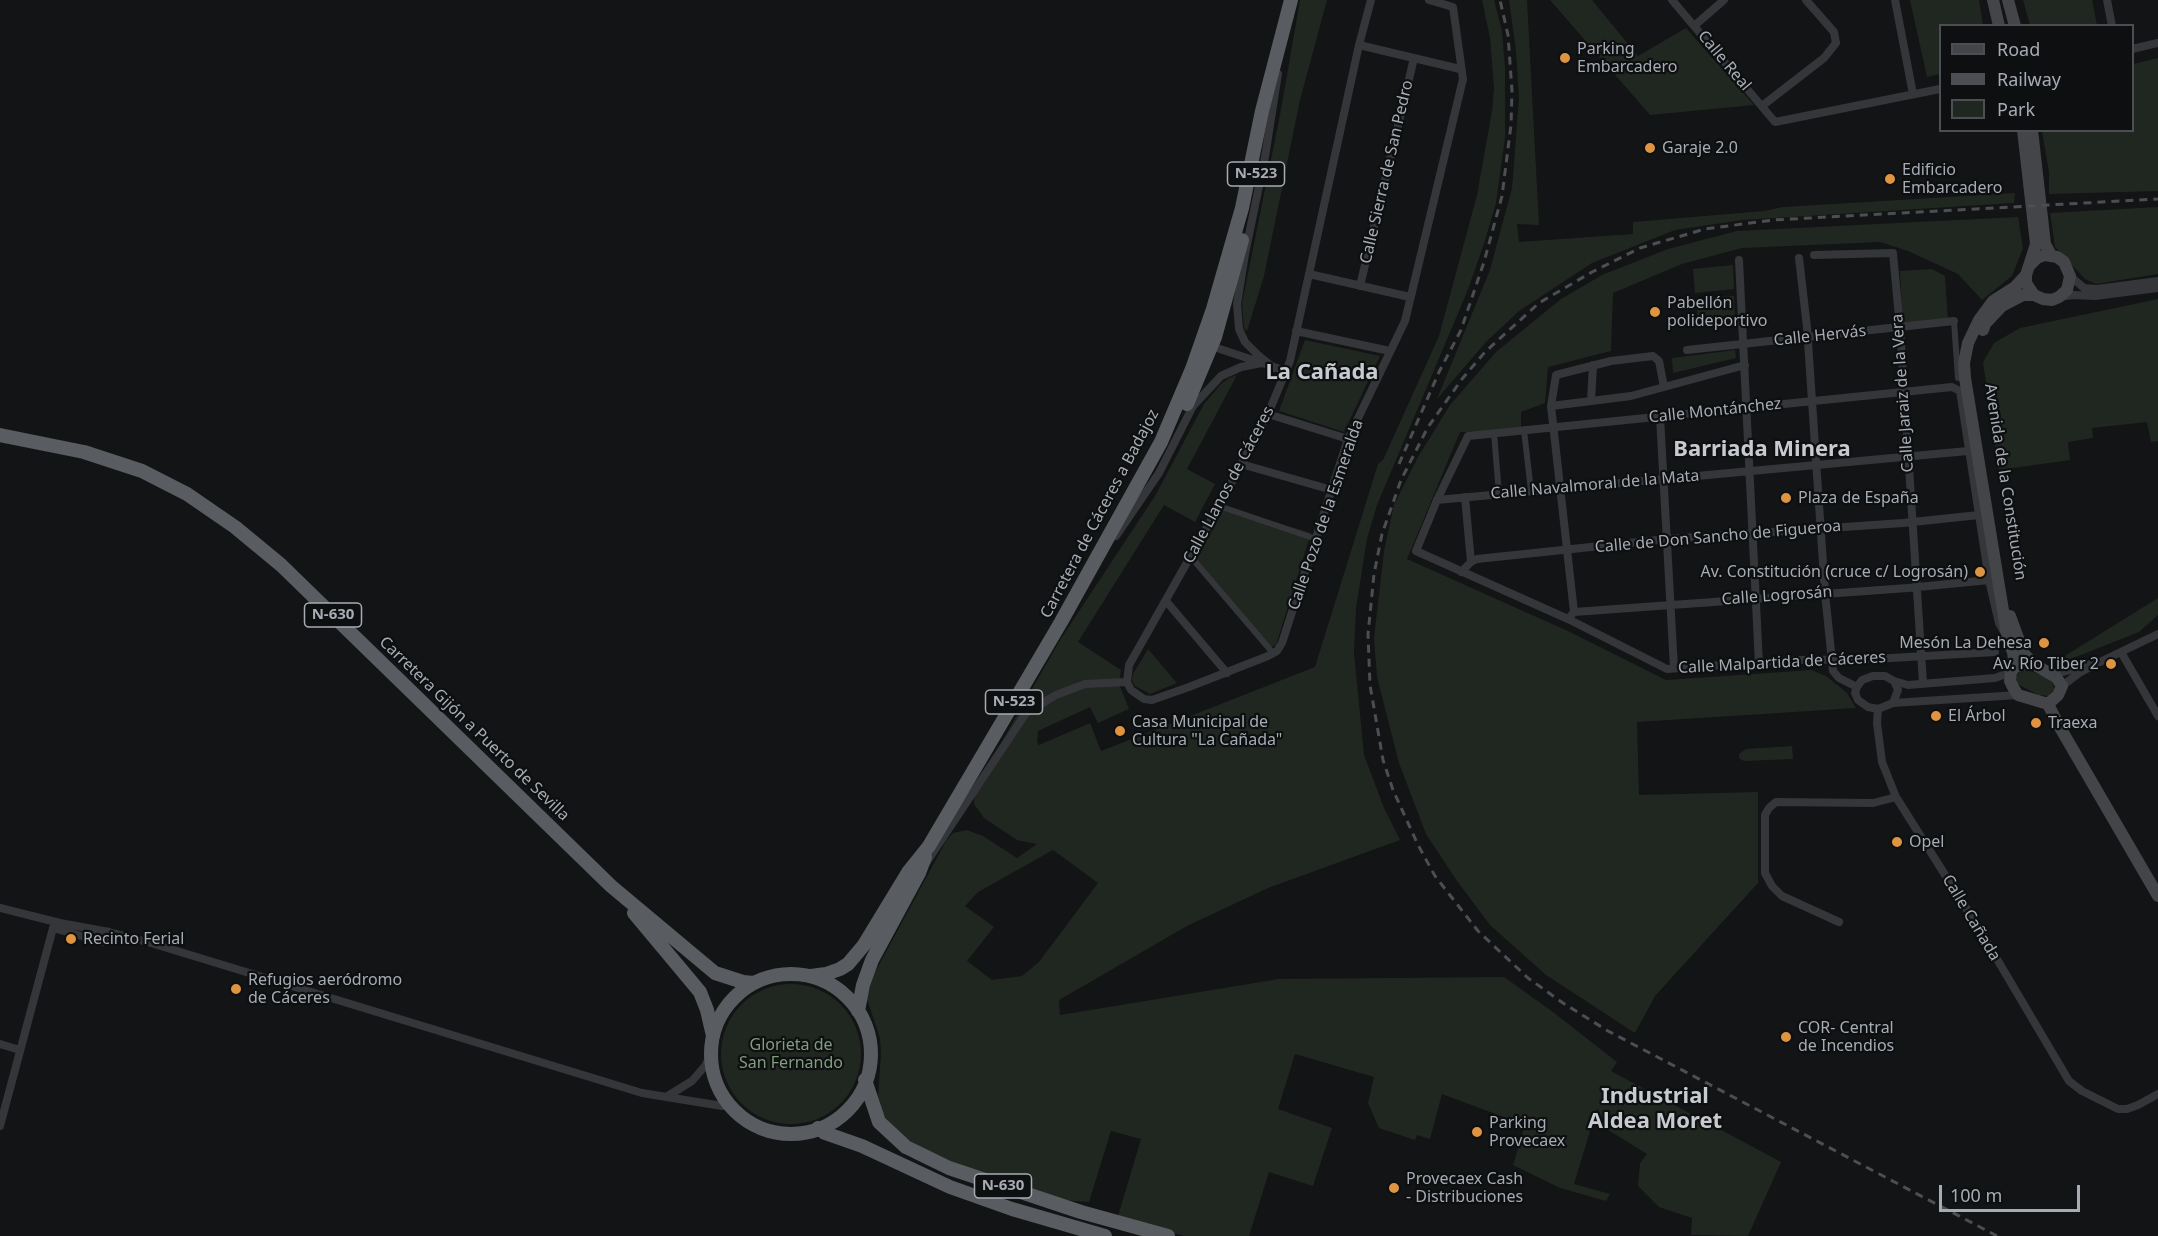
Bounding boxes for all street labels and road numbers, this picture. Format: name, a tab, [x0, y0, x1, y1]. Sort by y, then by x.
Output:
street label: Calle Real	[1693, 27, 1755, 95]
street label: Calle Sierra de San Pedro	[1357, 78, 1417, 266]
road number: N-523	[1228, 162, 1284, 186]
street label: Calle Jaraiz de la Vera	[1888, 313, 1918, 473]
street label: Calle Hervás	[1773, 322, 1867, 350]
street label: Avenida de la Constitución	[1980, 382, 2030, 582]
street label: Calle Montánchez	[1648, 394, 1782, 428]
street label: Calle Llanos de Cáceres	[1179, 403, 1279, 567]
street label: Carretera de Cáceres a Badajoz	[1037, 406, 1163, 622]
street label: Calle Pozo de la Esmeralda	[1284, 417, 1368, 613]
street label: Calle Navalmoral de la Mata	[1490, 466, 1700, 504]
street label: Calle de Don Sancho de Figueroa	[1594, 517, 1842, 557]
street label: Calle Logrosán	[1721, 583, 1833, 609]
road number: N-630	[304, 603, 362, 627]
street label: Carretera Gijón a Puerto de Sevilla	[375, 633, 573, 825]
street label: Calle Malpartida de Cáceres	[1678, 648, 1886, 678]
road number: N-523	[986, 690, 1042, 714]
street label: Calle Cañada	[1938, 871, 2004, 965]
road number: N-630	[974, 1174, 1032, 1198]

